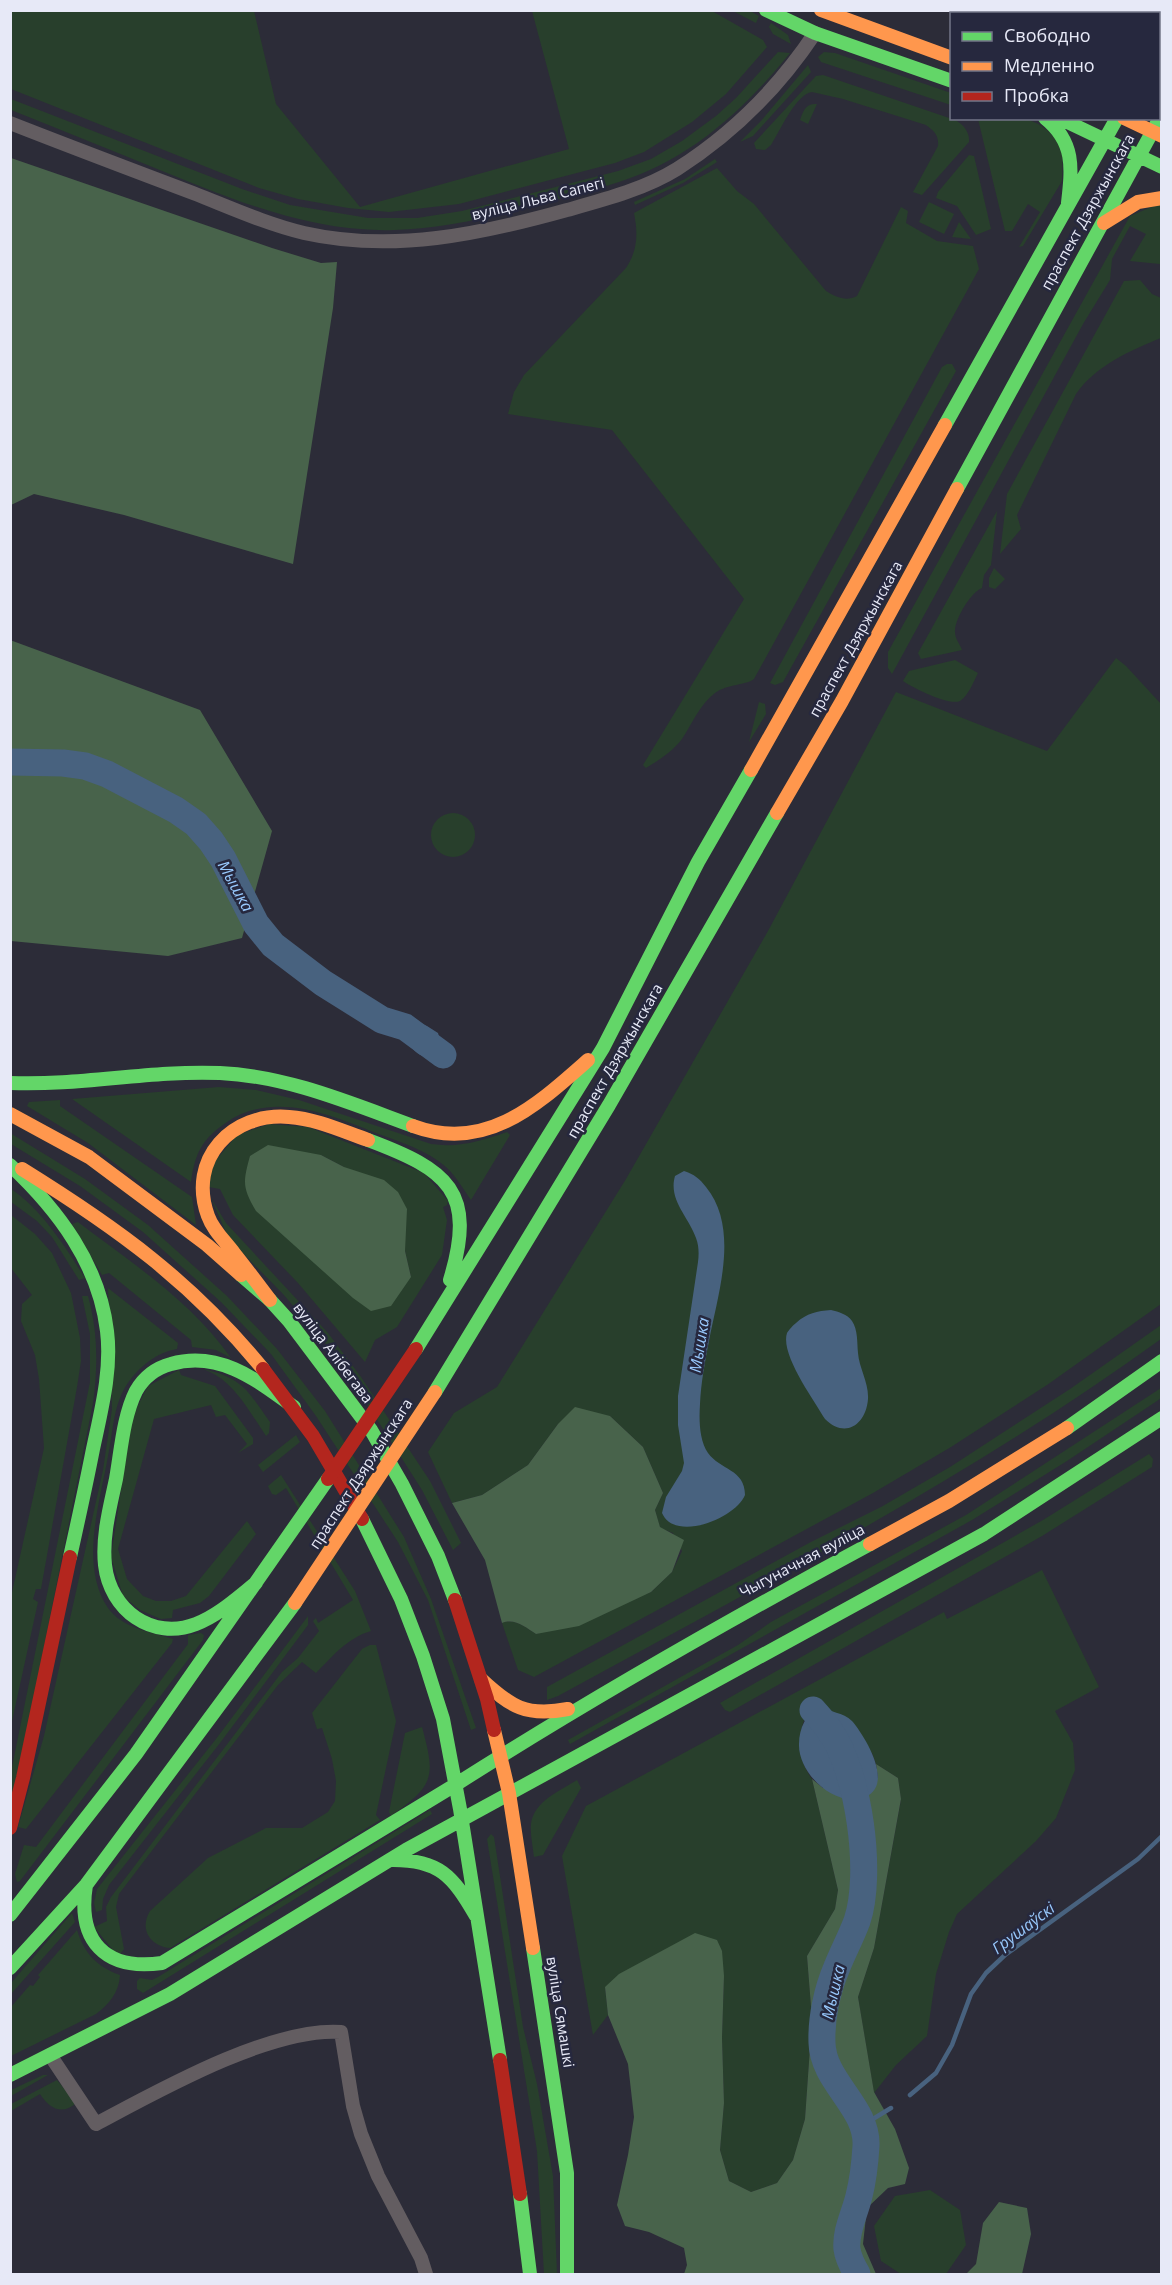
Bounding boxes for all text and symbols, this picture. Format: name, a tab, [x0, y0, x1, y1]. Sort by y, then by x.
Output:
legend	[950, 12, 1160, 120]
text: Свободно	[1004, 23, 1091, 47]
text: Медленно	[1004, 53, 1095, 77]
text: Пробка	[1004, 83, 1069, 107]
street label: праспект Дзяржынскага	[1036, 130, 1138, 293]
street label: вуліца Льва Сапегі	[469, 172, 606, 224]
street label: праспект Дзяржынскага	[804, 557, 906, 720]
water label: Мышка	[213, 856, 259, 916]
street label: праспект Дзяржынскага	[562, 979, 667, 1142]
street label: вуліца Алібегава	[289, 1298, 378, 1407]
water label: Мышка	[684, 1316, 714, 1374]
street label: праспект Дзяржынскага	[304, 1394, 416, 1553]
street label: Чыгуначная вуліца	[735, 1519, 868, 1602]
water label: Грушаўскі	[987, 1897, 1060, 1959]
street label: вуліца Сямашкі	[542, 1955, 580, 2069]
water label: Мышка	[816, 1962, 850, 2022]

